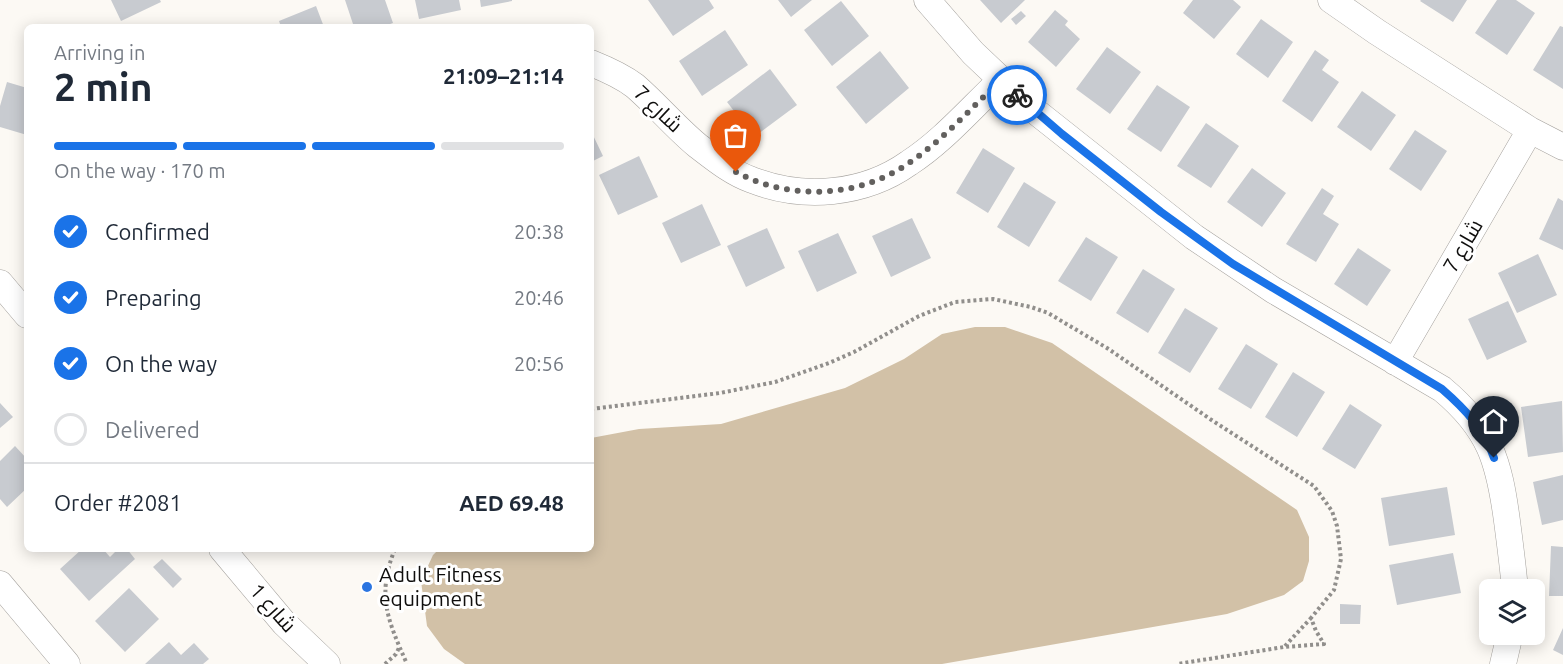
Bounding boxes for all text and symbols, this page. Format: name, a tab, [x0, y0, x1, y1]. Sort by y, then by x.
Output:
text: Arriving in	[54, 41, 145, 64]
text: 21:09–21:14	[443, 63, 564, 88]
text: 2 min	[54, 65, 153, 108]
courier	[987, 65, 1047, 125]
icon: bike	[1001, 79, 1034, 112]
street label: شارع 7	[627, 80, 688, 139]
pin	[710, 110, 761, 172]
icon: bag	[719, 119, 752, 152]
text: On the way · 170 m	[54, 159, 226, 182]
icon: check	[54, 215, 87, 248]
street label: شارع 7	[1437, 215, 1489, 278]
text: Confirmed	[105, 219, 210, 244]
text: 20:38	[514, 220, 564, 243]
icon: check	[54, 281, 87, 314]
text: Preparing	[105, 285, 202, 310]
text: 20:46	[514, 286, 564, 309]
icon: check	[54, 347, 87, 380]
text: On the way	[105, 351, 217, 376]
text: 20:56	[514, 352, 564, 375]
pin	[1468, 396, 1519, 458]
icon: home	[1477, 405, 1510, 438]
text: Delivered	[105, 417, 200, 442]
text: Order #2081	[54, 490, 182, 515]
text: AED 69.48	[459, 490, 564, 515]
place label: Adult Fitness equipment	[379, 562, 502, 610]
street label: شارع 1	[243, 578, 302, 639]
map controls	[1479, 579, 1545, 645]
button: layers	[1479, 579, 1545, 645]
marker: Adult Fitness equipment	[360, 580, 374, 594]

